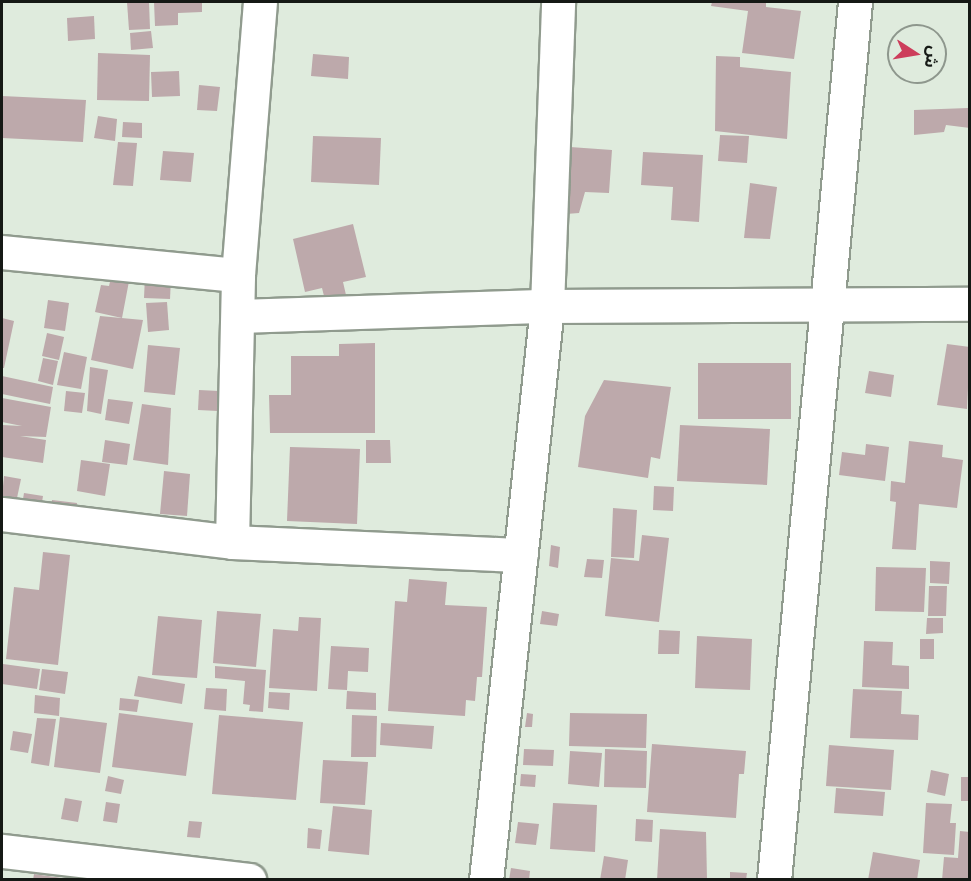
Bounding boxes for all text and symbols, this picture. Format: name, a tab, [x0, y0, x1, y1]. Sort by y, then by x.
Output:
north arrow	[887, 24, 947, 84]
text: ش	[921, 45, 945, 70]

